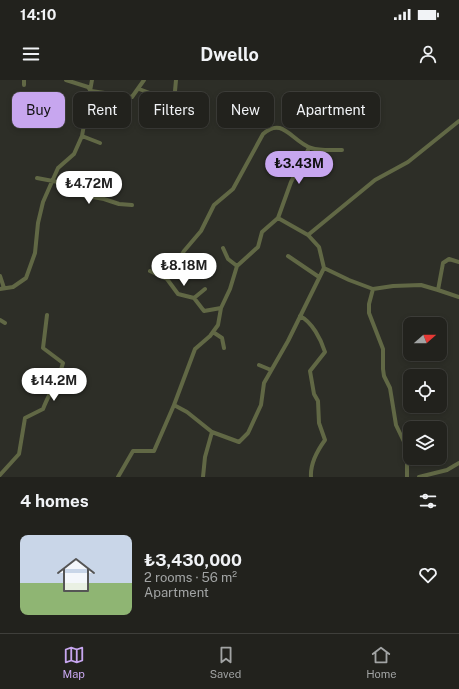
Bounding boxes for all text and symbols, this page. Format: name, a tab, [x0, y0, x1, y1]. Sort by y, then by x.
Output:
text: 14:10	[20, 6, 56, 23]
icon: menu	[20, 43, 42, 65]
icon: person	[417, 43, 439, 65]
text: Dwello	[200, 44, 259, 65]
chip: Buy	[12, 92, 65, 128]
chip: Rent	[73, 92, 131, 128]
chip: Filters	[139, 92, 209, 128]
chip: New	[217, 92, 274, 128]
chip: Apartment	[282, 92, 380, 128]
pin: ₺3.43M	[266, 151, 332, 185]
text: ₺3.43M	[274, 156, 324, 171]
pin: ₺4.72M	[56, 171, 122, 205]
text: ₺4.72M	[65, 176, 113, 191]
pin: ₺8.18M	[151, 253, 217, 287]
text: ₺8.18M	[161, 258, 207, 273]
north arrow	[403, 317, 447, 361]
map controls	[403, 317, 447, 465]
pin: ₺14.2M	[21, 368, 87, 402]
button: locate	[403, 369, 447, 413]
text: ₺14.2M	[31, 373, 77, 388]
button: layers	[403, 421, 447, 465]
icon: filters	[417, 490, 439, 512]
text: 4 homes	[20, 491, 89, 511]
text: ₺3,430,000	[144, 550, 242, 570]
icon: home	[52, 551, 100, 599]
icon: heart	[417, 564, 439, 586]
text: 2 rooms · 56 m²	[144, 570, 237, 585]
text: Apartment	[144, 585, 209, 600]
tab: Map	[62, 644, 85, 680]
tab: Saved	[210, 644, 241, 680]
tab: Home	[366, 644, 397, 680]

